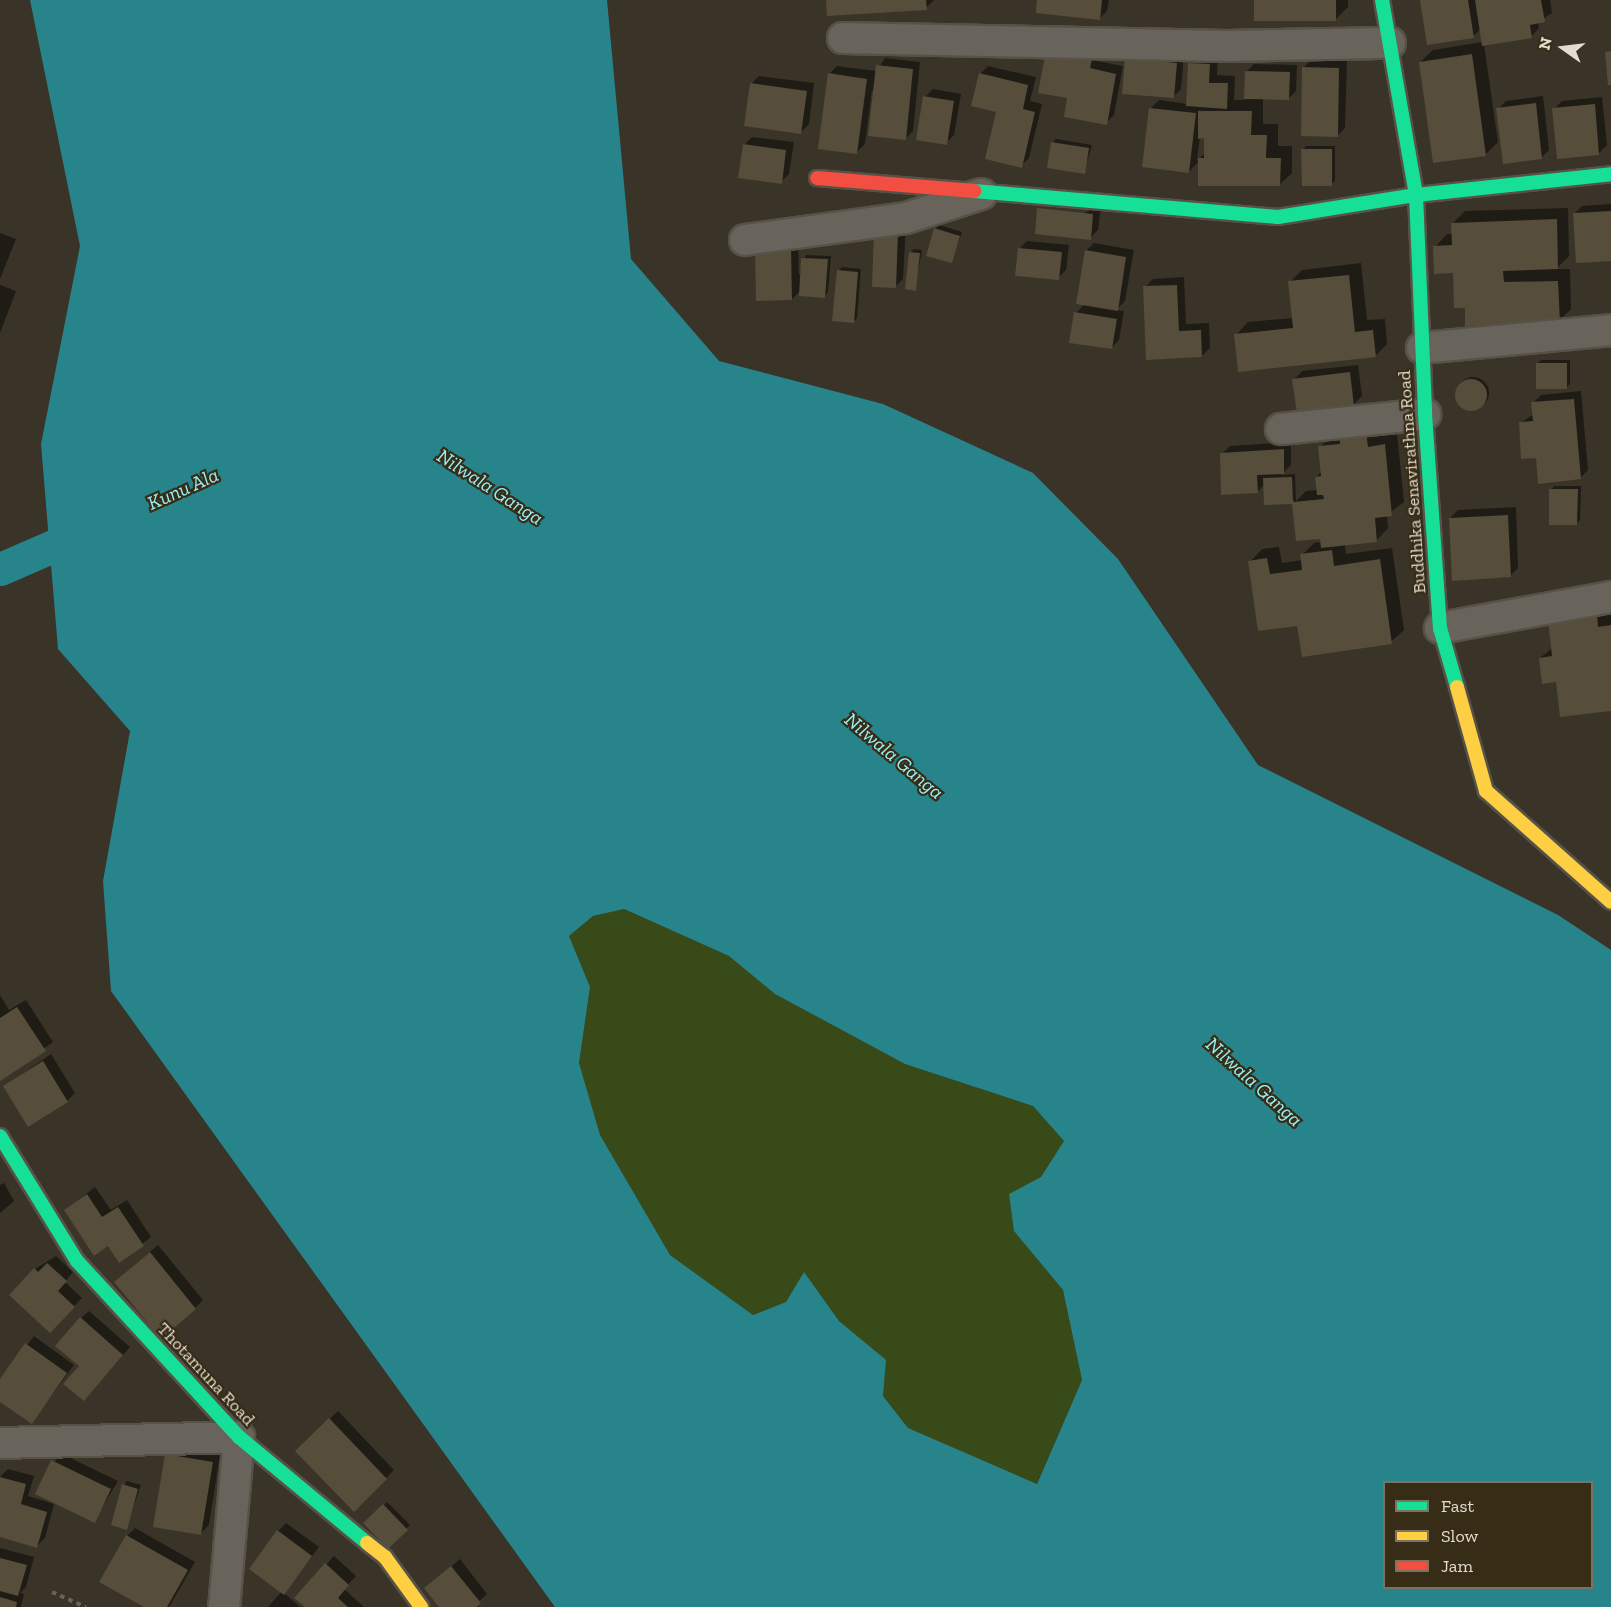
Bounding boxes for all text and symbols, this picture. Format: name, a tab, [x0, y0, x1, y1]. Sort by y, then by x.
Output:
north arrow	[1533, 18, 1593, 78]
text: N	[1534, 35, 1556, 52]
street label: Buddhika Senavirathna Road	[1393, 370, 1431, 594]
water label: Nilwala Ganga	[432, 444, 548, 530]
water label: Kunu Ala	[144, 463, 222, 515]
water label: Nilwala Ganga	[840, 708, 948, 804]
water label: Nilwala Ganga	[1201, 1032, 1307, 1132]
street label: Thotamuna Road	[153, 1318, 259, 1430]
legend	[1383, 1481, 1593, 1589]
text: Fast	[1441, 1495, 1474, 1517]
text: Slow	[1441, 1525, 1478, 1547]
text: Jam	[1441, 1555, 1473, 1577]

